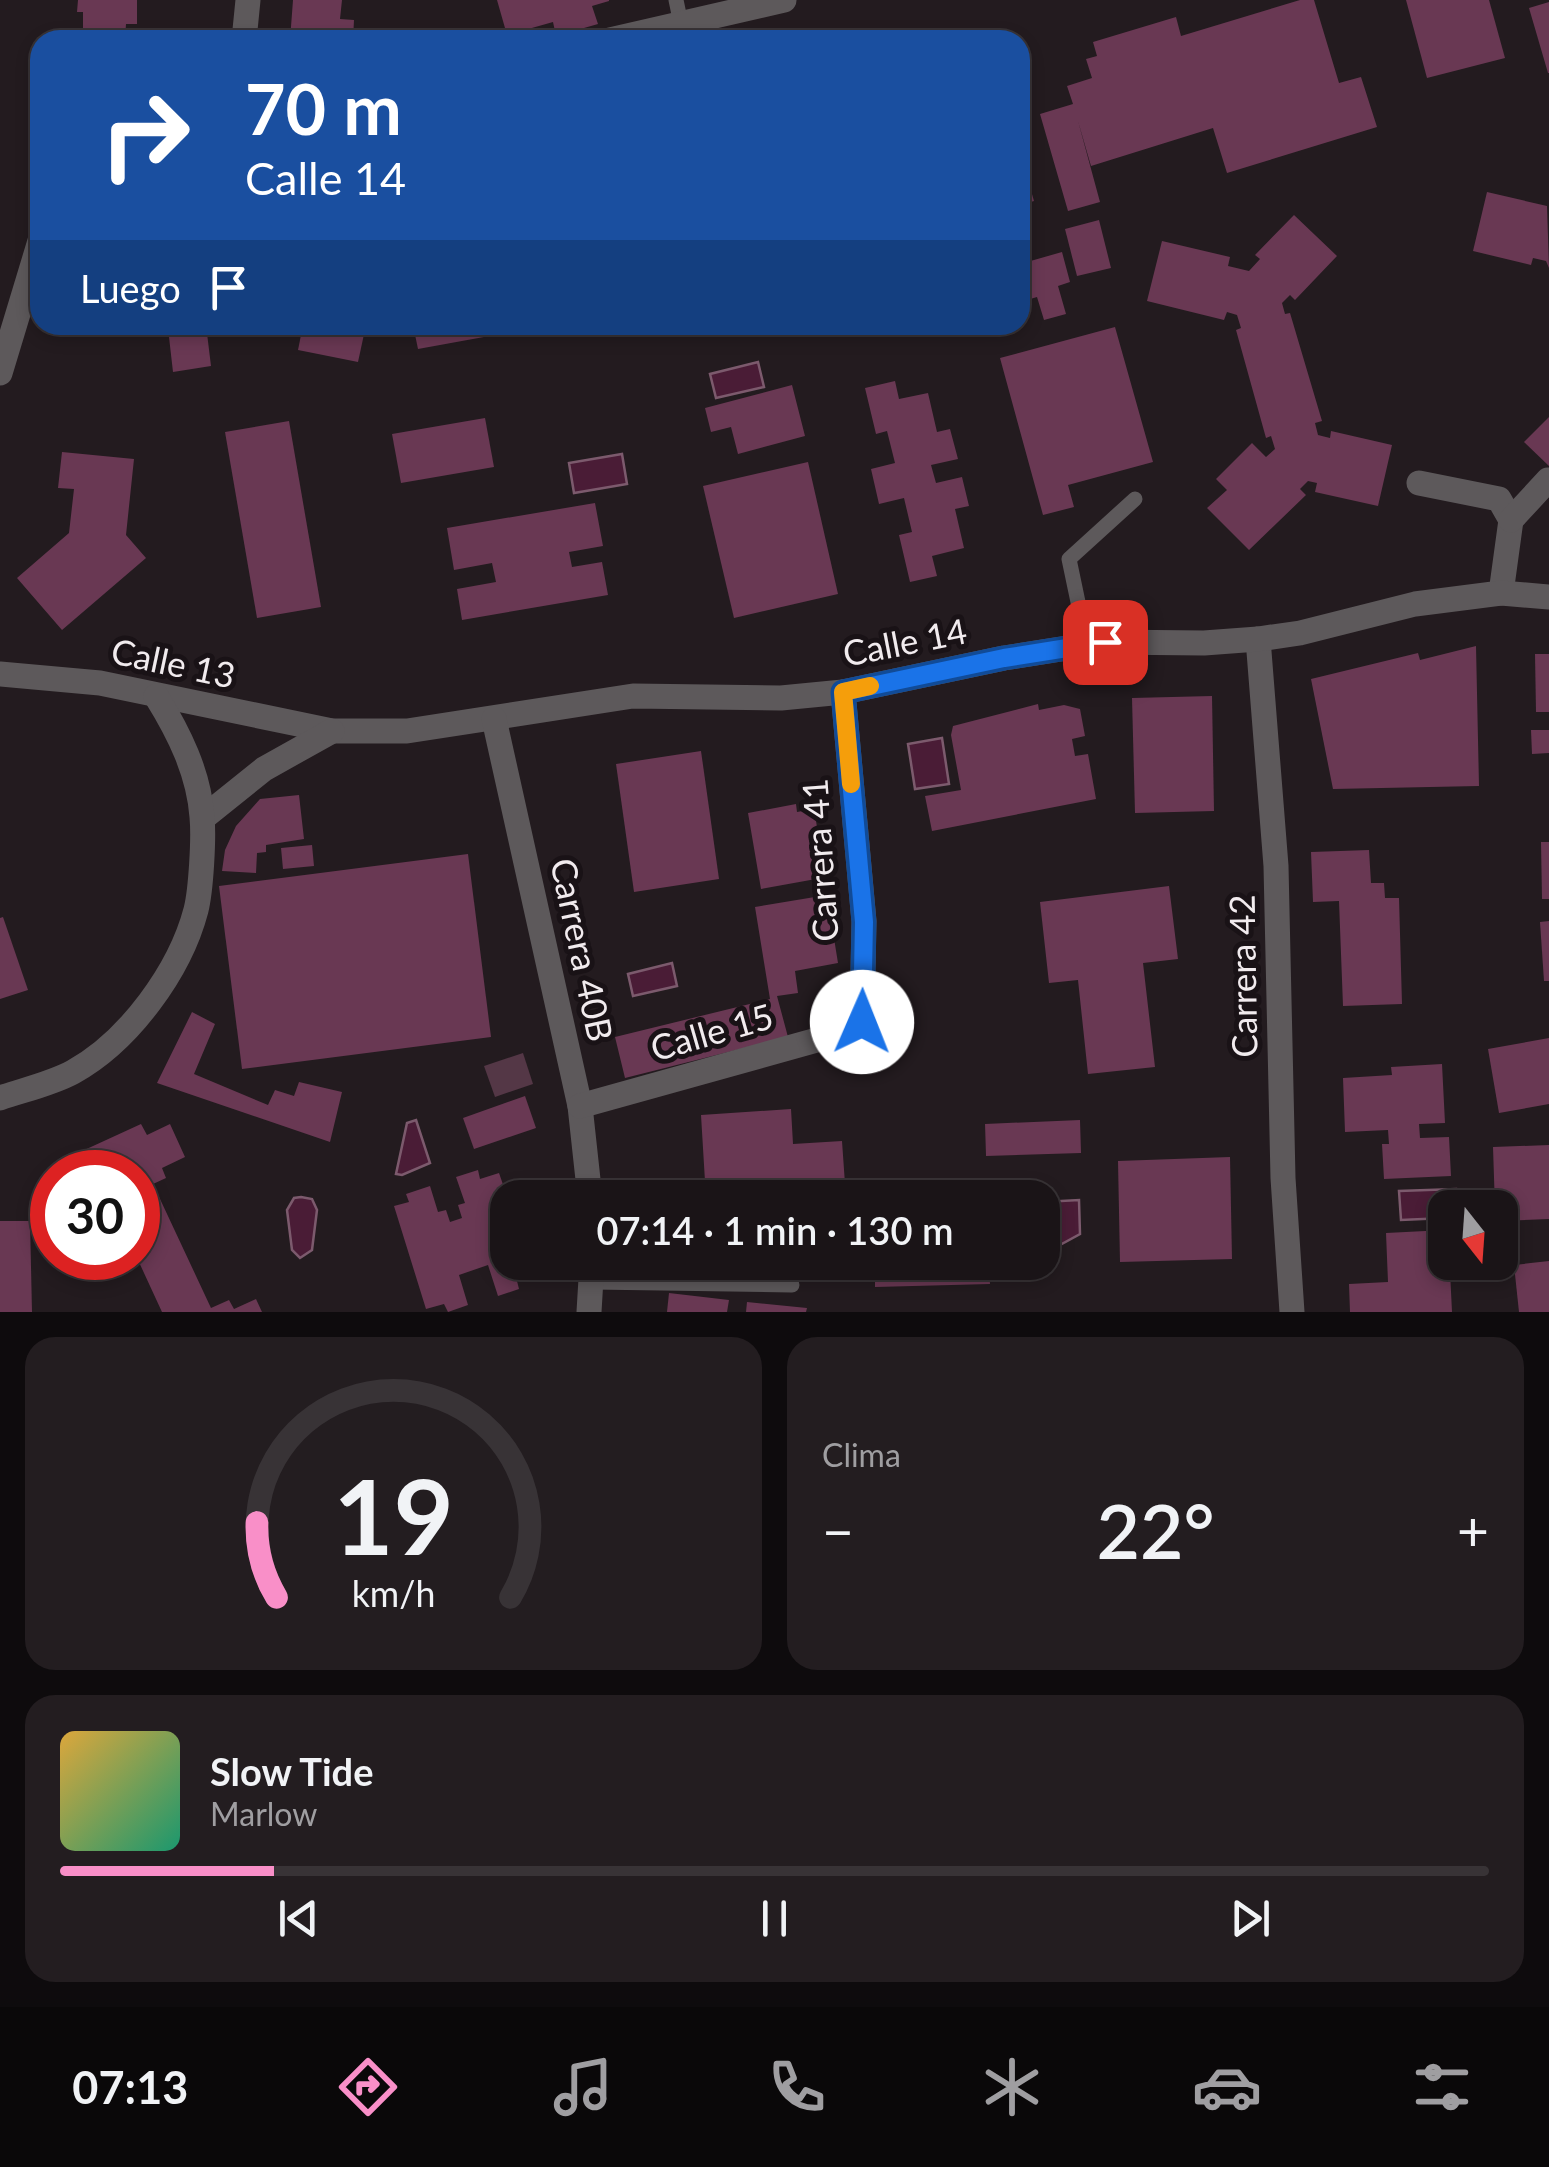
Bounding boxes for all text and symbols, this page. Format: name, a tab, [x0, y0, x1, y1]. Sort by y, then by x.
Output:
text: 70 m	[245, 66, 402, 150]
icon: right	[80, 70, 210, 200]
text: Calle 14	[245, 151, 406, 205]
icon: arrive	[201, 260, 256, 315]
text: Luego	[80, 265, 181, 311]
pin	[1063, 600, 1148, 685]
street label: Calle 14	[839, 608, 970, 674]
icon: arrive	[1078, 615, 1133, 670]
street label: Calle 13	[108, 628, 239, 696]
street label: Carrera 41	[792, 777, 846, 943]
street label: Carrera 40B	[543, 854, 623, 1045]
street label: Carrera 42	[1220, 894, 1264, 1058]
position arrow	[810, 970, 914, 1074]
street label: Calle 15	[645, 994, 777, 1069]
speed limit sign: 30	[30, 1150, 160, 1280]
north arrow	[1428, 1190, 1518, 1280]
map controls	[1428, 1190, 1518, 1280]
text: 07:14 · 1 min · 130 m	[597, 1207, 953, 1253]
text: Clima	[822, 1435, 901, 1474]
text: 19	[333, 1452, 454, 1577]
text: 22°	[1096, 1485, 1215, 1575]
text: −	[822, 1497, 854, 1563]
text: +	[1457, 1497, 1489, 1563]
text: km/h	[352, 1572, 435, 1615]
text: Slow Tide	[210, 1748, 373, 1794]
text: Marlow	[210, 1794, 317, 1833]
icon: previous	[271, 1891, 326, 1946]
icon: pause	[747, 1891, 802, 1946]
icon: next	[1223, 1891, 1278, 1946]
icon: directions	[333, 2052, 403, 2122]
icon: music	[548, 2052, 618, 2122]
icon: phone	[762, 2052, 832, 2122]
icon: climate	[977, 2052, 1047, 2122]
icon: car	[1192, 2052, 1262, 2122]
icon: filters	[1407, 2052, 1477, 2122]
text: 07:13	[72, 2060, 188, 2114]

